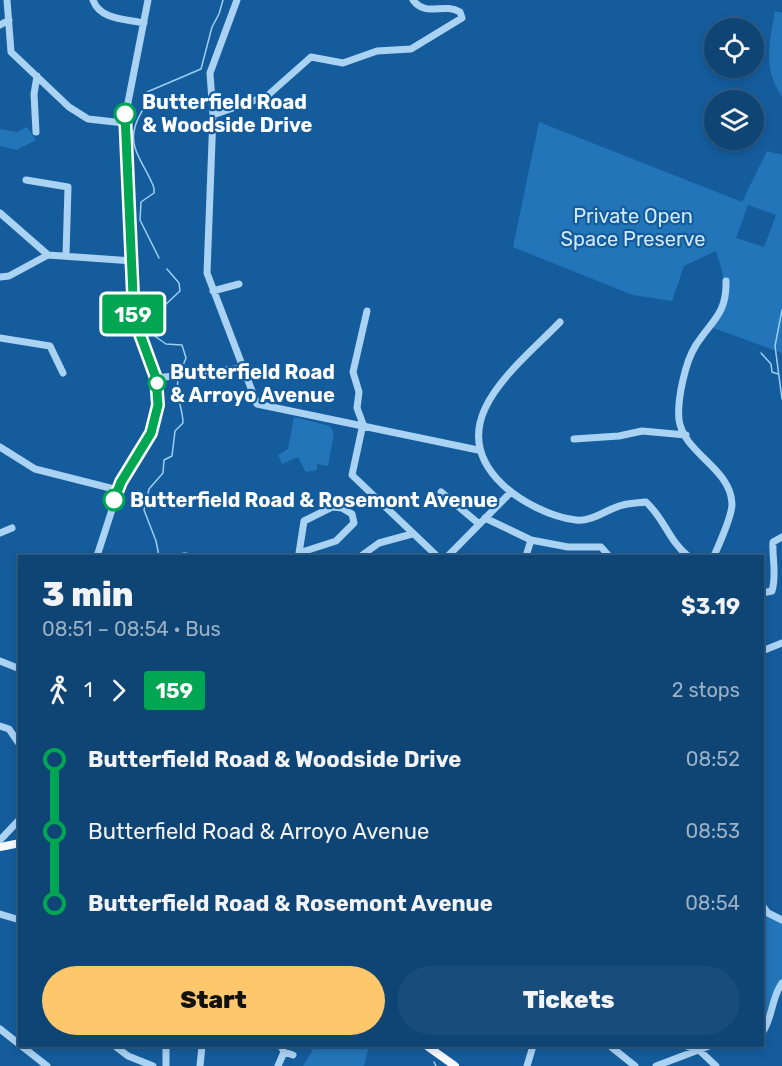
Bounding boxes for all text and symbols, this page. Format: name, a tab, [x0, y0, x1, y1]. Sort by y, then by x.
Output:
map controls	[704, 18, 764, 150]
button: locate	[704, 18, 764, 78]
place label: Butterfield Road & Woodside Drive	[142, 90, 312, 137]
button: layers	[704, 90, 764, 150]
marker: Butterfield Road & Woodside Drive	[114, 103, 136, 125]
park label: Private Open Space Preserve	[561, 204, 705, 251]
line badge: 159	[98, 294, 168, 334]
text: 159	[114, 302, 152, 327]
place label: Butterfield Road & Arroyo Avenue	[170, 360, 335, 407]
marker: Butterfield Road & Arroyo Avenue	[148, 374, 166, 392]
place label: Butterfield Road & Rosemont Avenue	[130, 488, 498, 512]
marker: Butterfield Road & Rosemont Avenue	[103, 489, 125, 511]
text: 3 min	[42, 575, 134, 614]
text: $3.19	[681, 593, 740, 620]
text: 08:51 – 08:54 · Bus	[42, 617, 221, 641]
icon: walk	[42, 674, 75, 707]
icon: forward	[102, 674, 135, 707]
text: 1	[84, 678, 93, 702]
text: 159	[156, 678, 193, 703]
text: 2 stops	[672, 678, 740, 702]
text: Butterfield Road & Woodside Drive	[88, 746, 461, 773]
text: 08:52	[686, 747, 740, 771]
text: Butterfield Road & Arroyo Avenue	[88, 818, 429, 845]
text: 08:53	[686, 819, 740, 843]
text: Butterfield Road & Rosemont Avenue	[88, 890, 493, 917]
text: 08:54	[685, 891, 740, 915]
button: Start	[42, 966, 385, 1035]
button: Tickets	[397, 966, 740, 1035]

